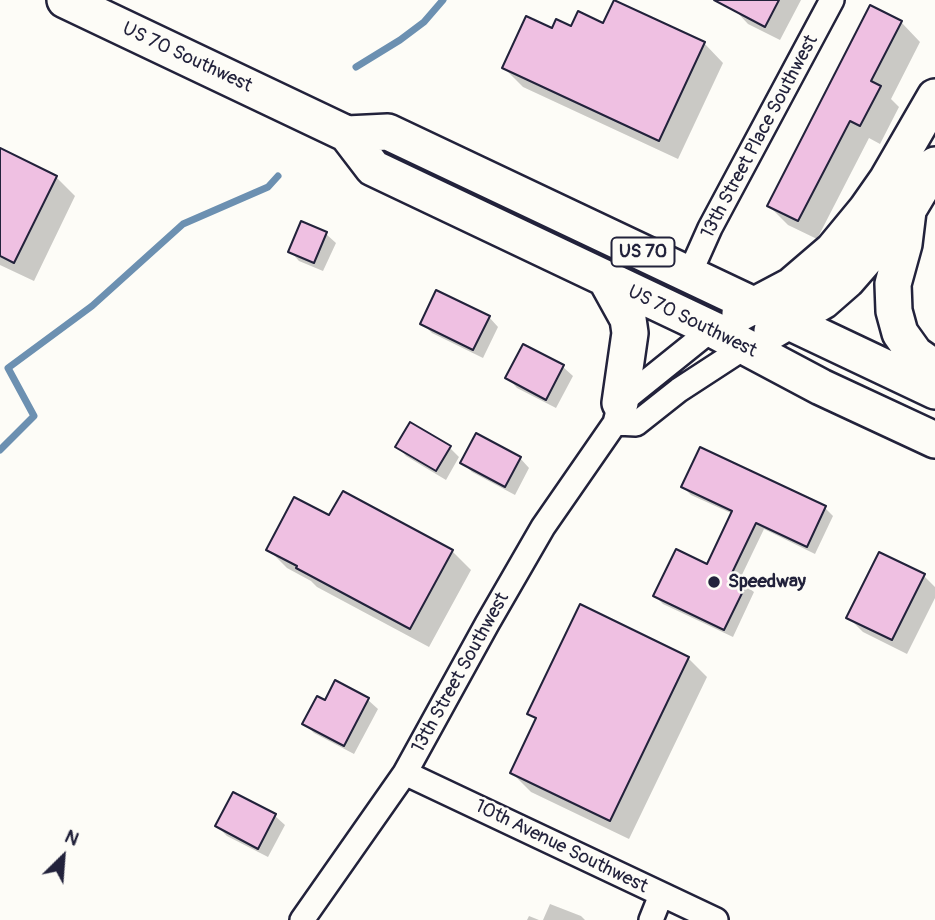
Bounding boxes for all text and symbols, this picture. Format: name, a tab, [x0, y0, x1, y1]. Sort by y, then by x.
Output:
street label: US 70 Southwest	[118, 18, 256, 98]
street label: 13th Street Place Southwest	[697, 31, 823, 243]
road number: US 70	[612, 238, 674, 266]
street label: US 70 Southwest	[624, 281, 760, 363]
place label: Speedway	[728, 571, 806, 593]
marker: Speedway	[706, 574, 722, 590]
street label: 13th Street Southwest	[407, 589, 515, 757]
street label: 10th Avenue Southwest	[471, 795, 651, 899]
north arrow	[28, 822, 98, 892]
text: N	[61, 824, 83, 852]

